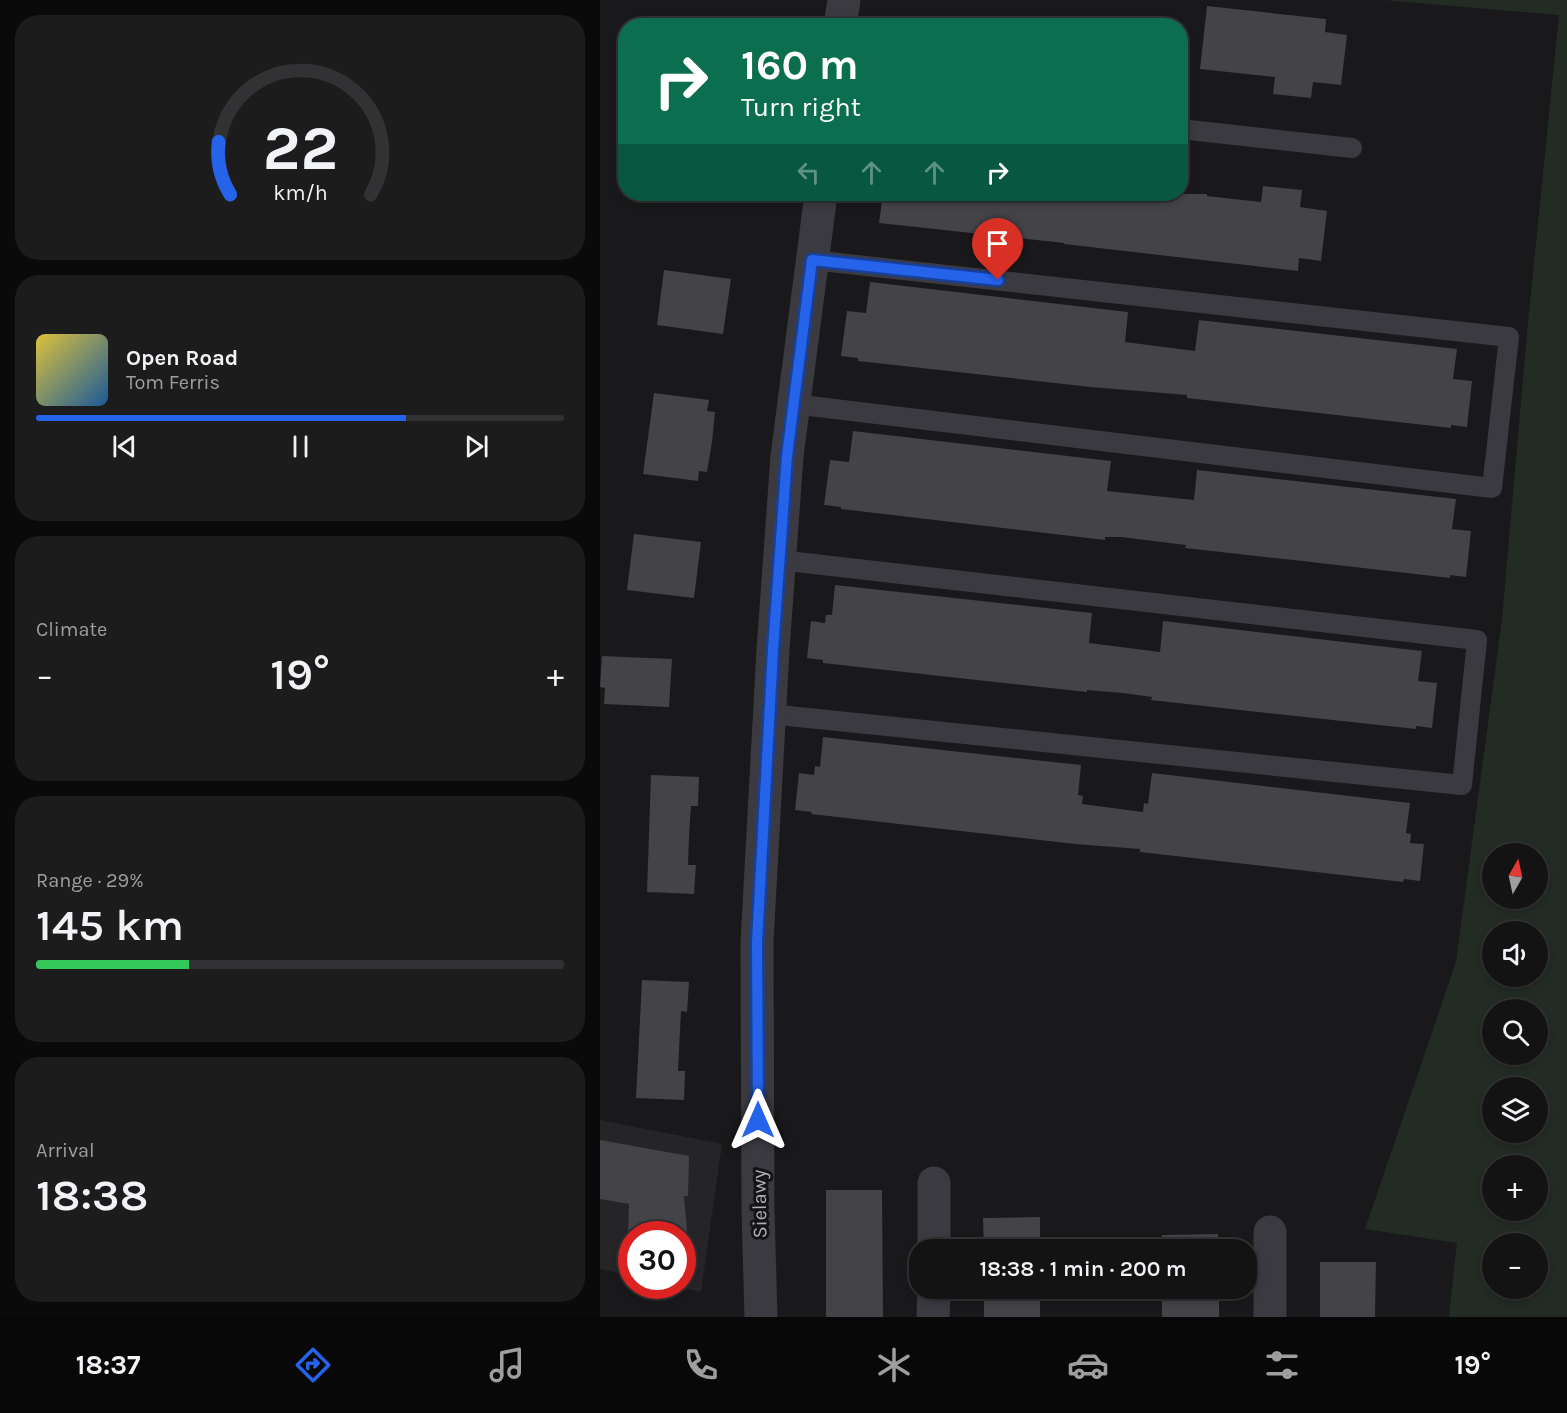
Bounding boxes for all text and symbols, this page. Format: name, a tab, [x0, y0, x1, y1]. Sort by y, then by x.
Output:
text: 160 m	[741, 40, 859, 90]
icon: right	[642, 42, 720, 120]
text: Turn right	[741, 91, 861, 123]
text: 22	[262, 112, 338, 185]
icon: left	[792, 156, 825, 189]
icon: ahead	[855, 156, 888, 189]
icon: ahead	[918, 156, 951, 189]
icon: right	[981, 156, 1014, 189]
text: km/h	[273, 180, 327, 205]
pin	[972, 218, 1023, 280]
icon: arrive	[981, 227, 1014, 260]
text: Open Road	[126, 345, 238, 371]
text: Tom Ferris	[126, 371, 220, 394]
icon: previous	[108, 430, 141, 463]
icon: pause	[284, 430, 317, 463]
icon: next	[460, 430, 493, 463]
text: Climate	[36, 618, 107, 641]
text: 19°	[270, 648, 330, 700]
text: −	[36, 656, 53, 694]
text: +	[547, 656, 564, 694]
north arrow	[1482, 843, 1548, 909]
map controls	[1482, 843, 1548, 1299]
text: Range · 29%	[36, 869, 144, 892]
text: 145 km	[36, 899, 184, 951]
button: sound	[1482, 921, 1548, 987]
button: search	[1482, 999, 1548, 1065]
button: layers	[1482, 1077, 1548, 1143]
position arrow	[726, 1088, 790, 1152]
text: Arrival	[36, 1139, 95, 1162]
button: +	[1482, 1155, 1548, 1221]
text: 18:38	[36, 1169, 148, 1221]
street label: Sielawy	[747, 1169, 772, 1239]
speed limit sign: 30	[618, 1221, 696, 1299]
button: −	[1482, 1233, 1548, 1299]
text: 18:38 · 1 min · 200 m	[979, 1256, 1187, 1282]
icon: directions	[292, 1344, 334, 1386]
icon: music	[486, 1344, 528, 1386]
icon: phone	[680, 1344, 722, 1386]
icon: climate	[873, 1344, 915, 1386]
icon: car	[1067, 1344, 1109, 1386]
icon: filters	[1261, 1344, 1303, 1386]
text: 18:37	[76, 1349, 140, 1381]
text: 19°	[1454, 1349, 1491, 1381]

